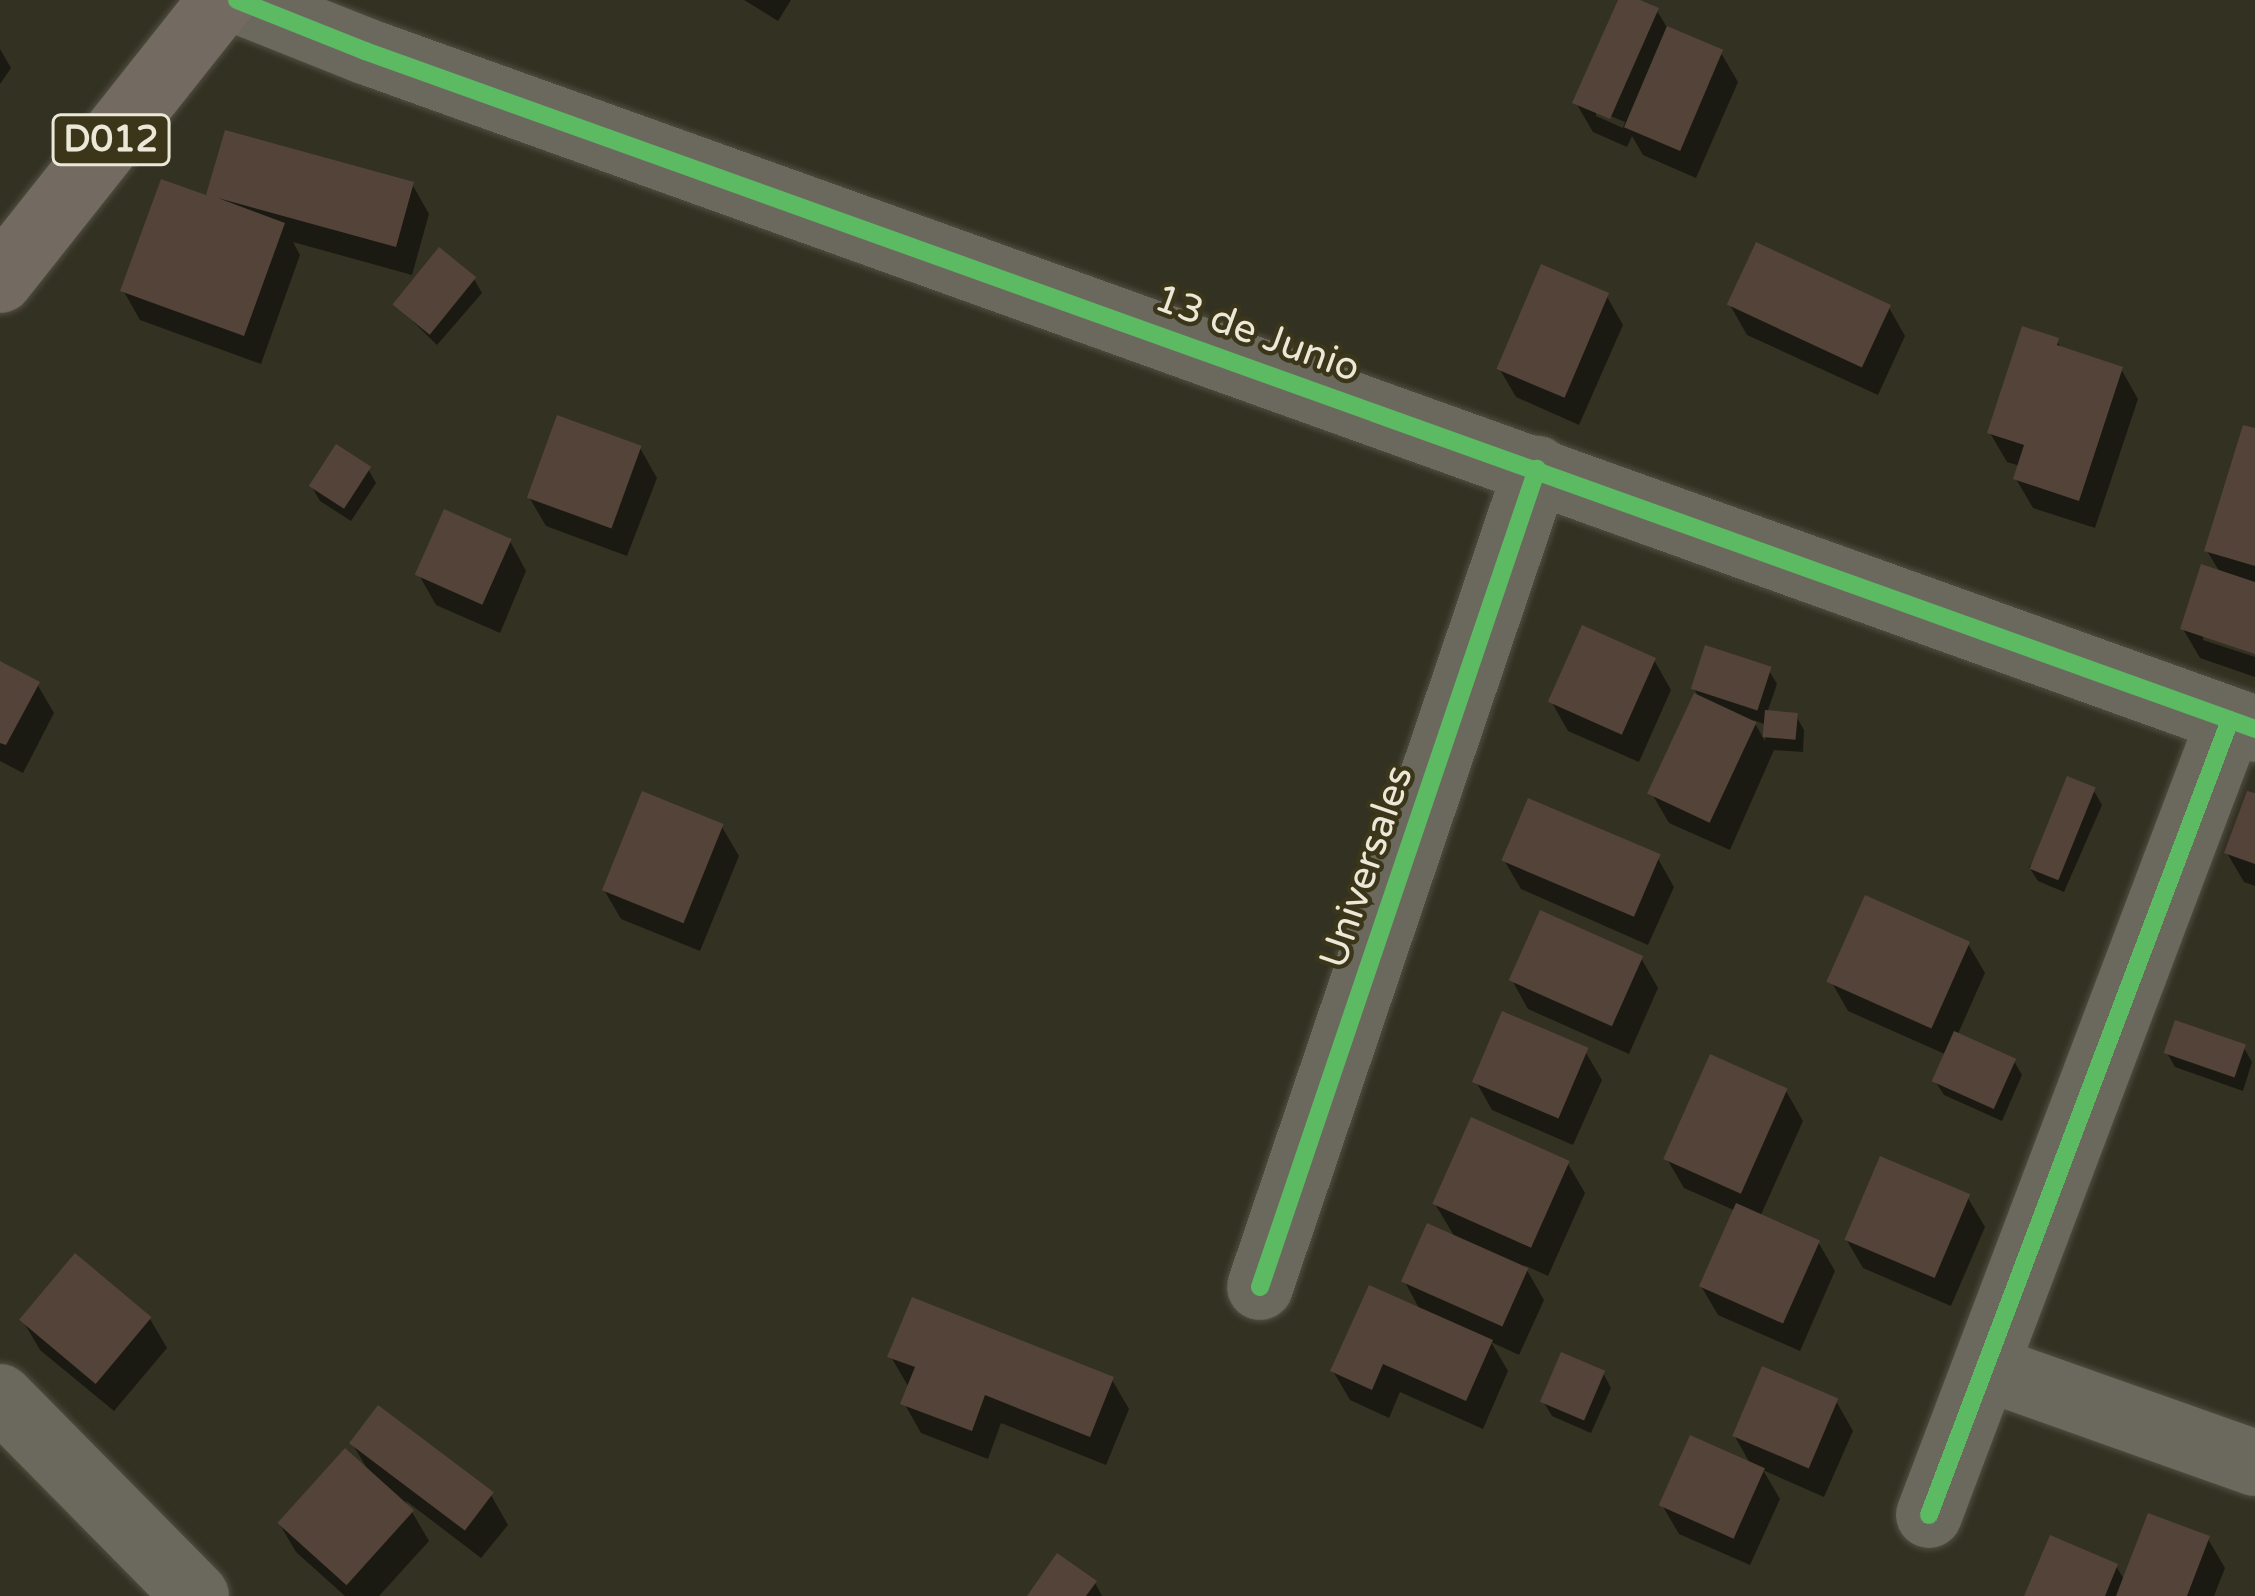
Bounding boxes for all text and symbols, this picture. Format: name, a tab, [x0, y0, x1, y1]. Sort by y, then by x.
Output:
road number: D012	[51, 110, 171, 170]
street label: 13 de Junio	[1148, 275, 1366, 393]
street label: Universales	[1311, 760, 1423, 974]

